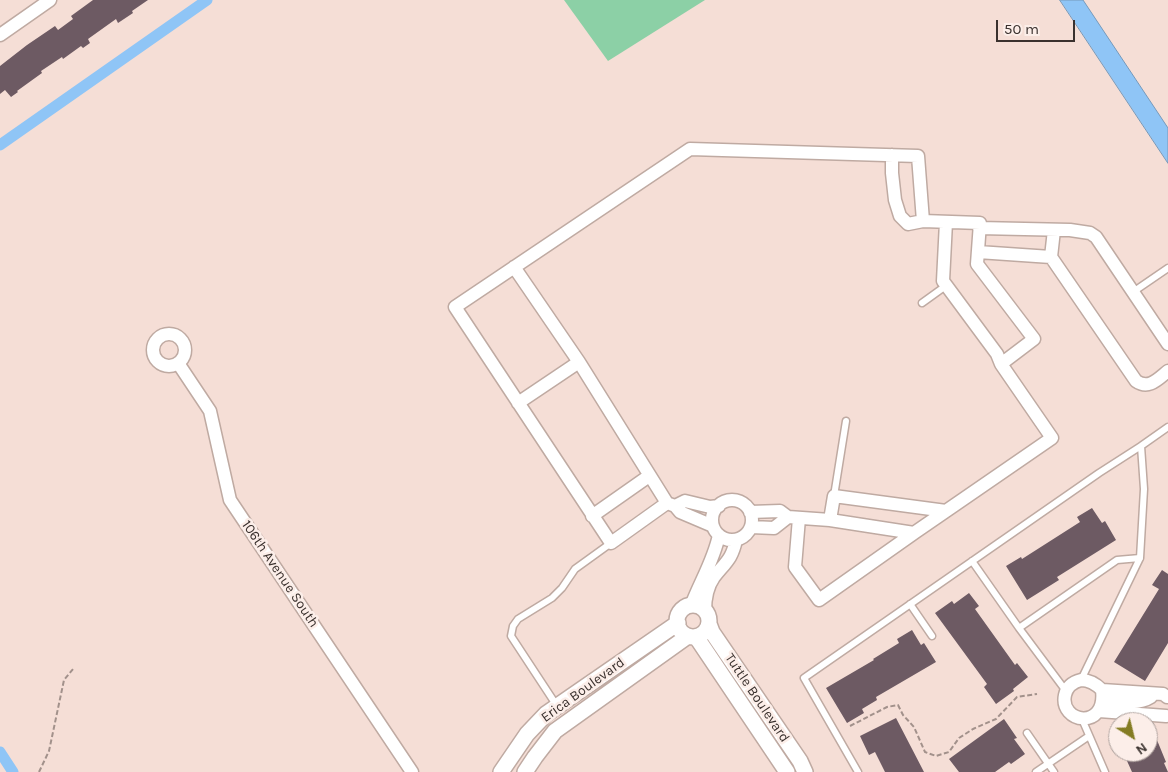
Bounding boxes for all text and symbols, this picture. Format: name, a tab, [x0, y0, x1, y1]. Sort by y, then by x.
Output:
scale bar	[998, 10, 1077, 42]
text: 50 m	[1004, 20, 1039, 38]
street label: 106th Avenue South	[238, 517, 322, 631]
street label: Tuttle Boulevard	[721, 650, 793, 746]
street label: Erica Boulevard	[538, 654, 628, 726]
north arrow	[1108, 712, 1158, 762]
text: N	[1132, 739, 1151, 759]

